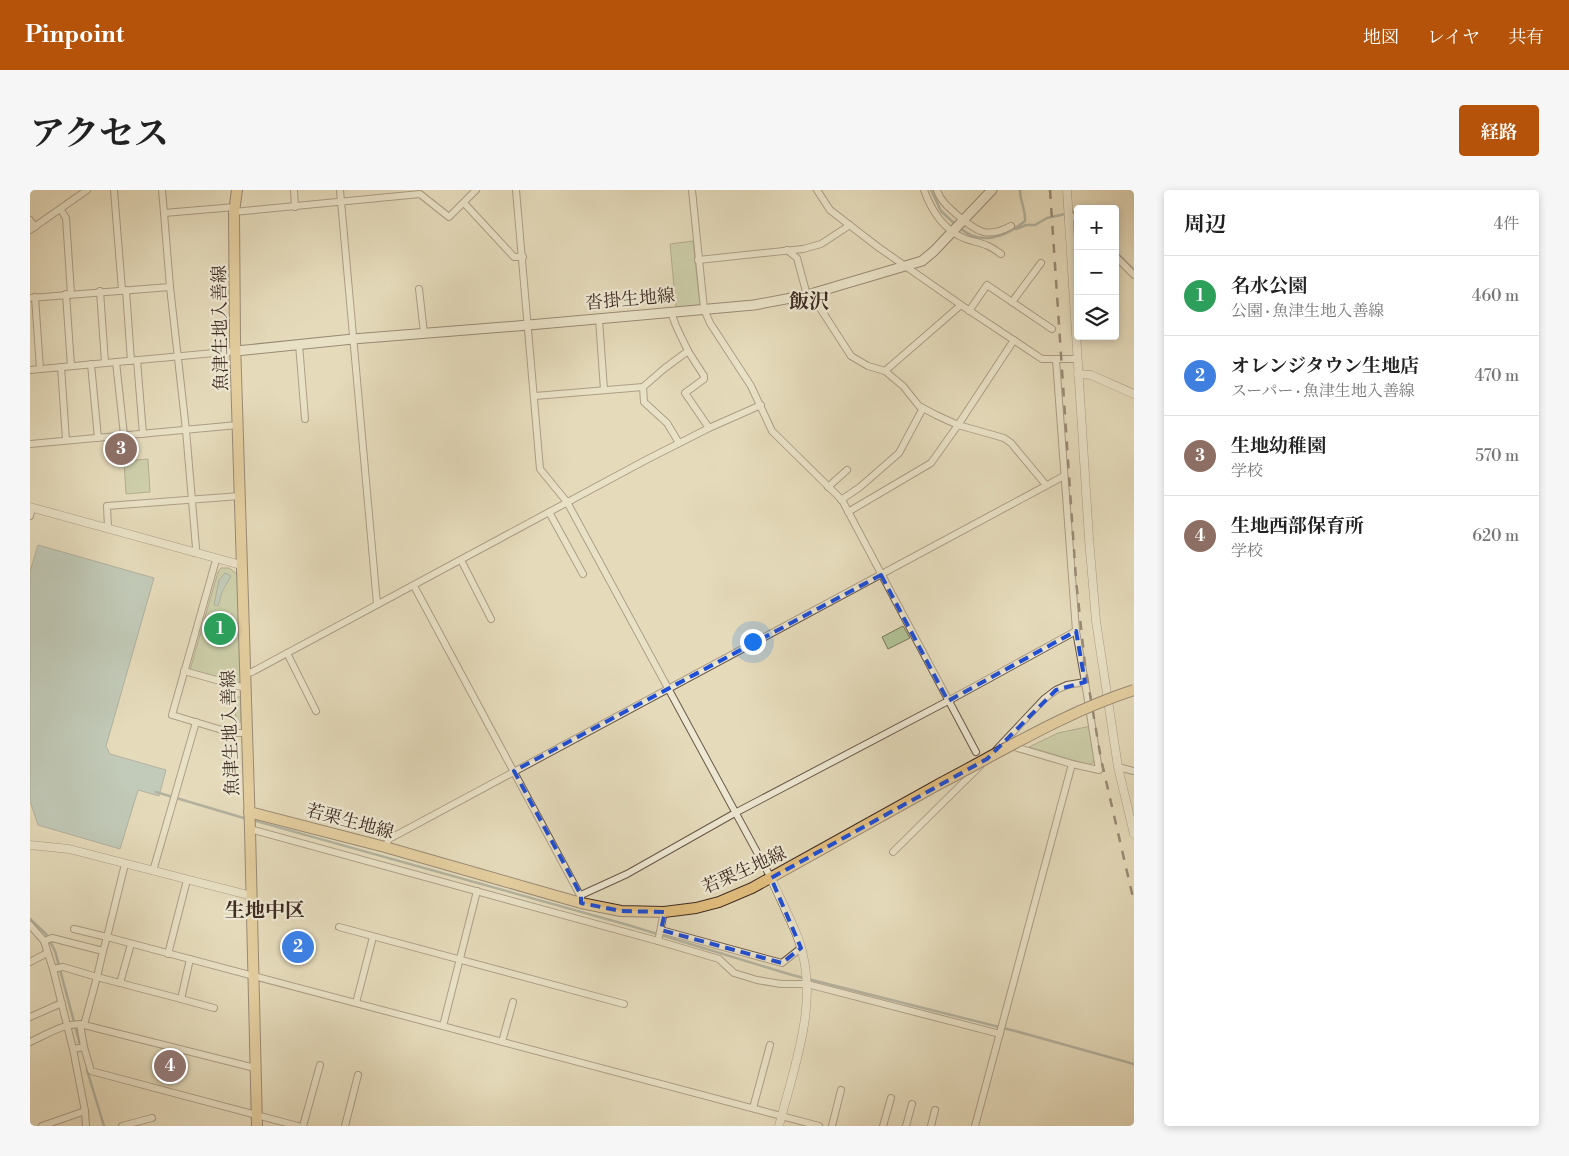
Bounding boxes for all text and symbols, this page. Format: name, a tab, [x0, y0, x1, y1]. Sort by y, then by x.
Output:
text: Pinpoint	[25, 20, 124, 50]
text: 地図	[1363, 26, 1399, 49]
text: レイヤ	[1427, 26, 1480, 49]
text: 共有	[1508, 26, 1544, 49]
button: 経路	[1459, 105, 1539, 156]
text: アクセス	[30, 113, 169, 156]
map controls	[1074, 205, 1119, 340]
button: +	[1074, 205, 1119, 250]
text: 周辺	[1184, 212, 1226, 238]
text: 4件	[1493, 214, 1519, 234]
button: −	[1074, 250, 1119, 295]
street label: 魚津生地入善線	[208, 265, 233, 391]
text: 名水公園	[1231, 274, 1307, 298]
street label: 沓掛生地線	[584, 284, 676, 315]
text: 1	[1196, 286, 1204, 306]
text: 460 m	[1472, 286, 1519, 306]
district label: 飯沢	[789, 290, 829, 315]
button: layers	[1074, 295, 1119, 340]
text: 公園 · 魚津生地入善線	[1231, 301, 1384, 321]
text: オレンジタウン生地店	[1231, 354, 1419, 378]
text: 2	[1195, 366, 1205, 386]
text: 470 m	[1475, 366, 1519, 386]
text: スーパー · 魚津生地入善線	[1231, 381, 1415, 401]
pin: 3	[105, 430, 137, 468]
text: 生地幼稚園	[1231, 434, 1326, 458]
text: 3	[1195, 446, 1205, 466]
text: 570 m	[1475, 446, 1519, 466]
text: 学校	[1231, 461, 1263, 481]
text: 生地西部保育所	[1231, 514, 1364, 538]
text: 4	[1195, 526, 1205, 546]
text: 620 m	[1472, 526, 1519, 546]
text: 学校	[1231, 541, 1263, 561]
pin: 1	[204, 610, 236, 648]
your location	[740, 629, 766, 655]
street label: 魚津生地入善線	[217, 670, 244, 796]
street label: 若栗生地線	[303, 799, 396, 844]
street label: 若栗生地線	[698, 842, 790, 899]
district label: 生地中区	[225, 899, 305, 924]
pin: 2	[282, 928, 314, 966]
pin: 4	[154, 1047, 186, 1085]

